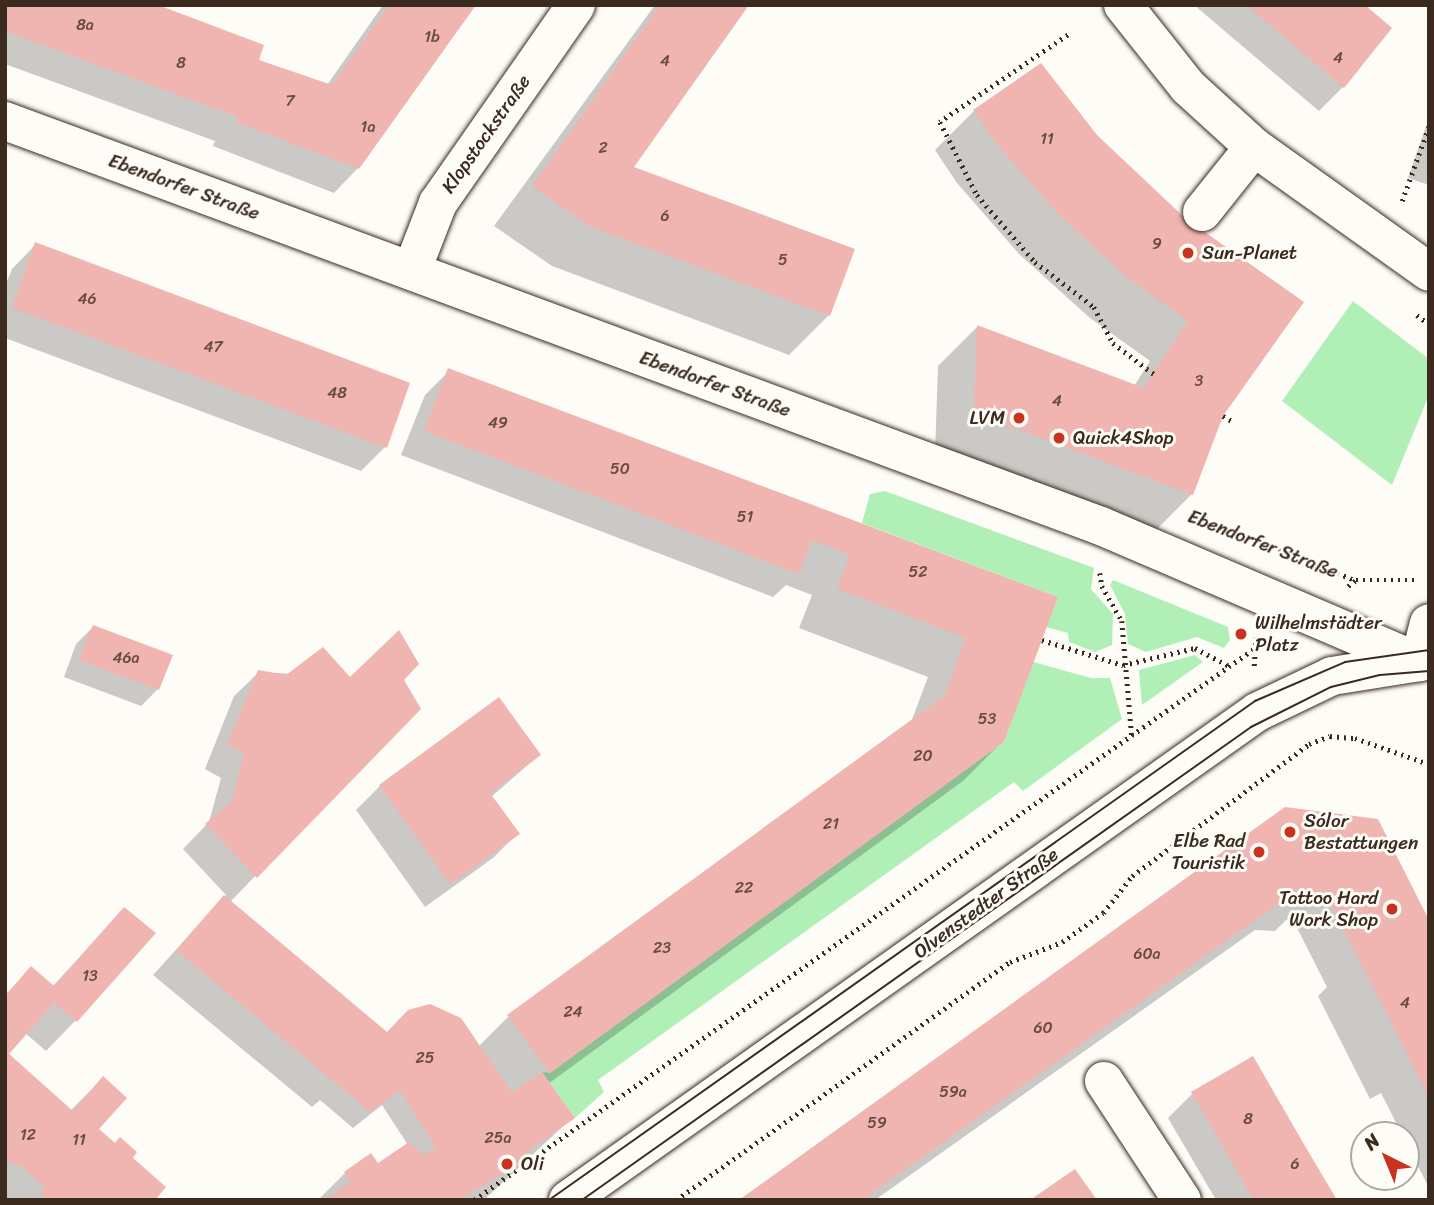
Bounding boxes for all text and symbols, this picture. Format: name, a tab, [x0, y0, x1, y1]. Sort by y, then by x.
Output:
house number: 8a	[76, 15, 94, 35]
house number: 1b	[424, 27, 440, 47]
house number: 4	[1333, 48, 1343, 68]
house number: 4	[660, 51, 670, 71]
house number: 8	[176, 53, 186, 73]
street label: Klopstockstraße	[437, 70, 535, 198]
house number: 7	[285, 91, 295, 111]
house number: 1a	[361, 117, 375, 137]
house number: 11	[1040, 129, 1054, 149]
house number: 2	[598, 138, 608, 158]
street label: Ebendorfer Straße	[105, 149, 263, 225]
house number: 6	[660, 206, 670, 226]
house number: 9	[1152, 234, 1162, 254]
place label: Sun-Planet	[1202, 242, 1297, 264]
marker: Sun-Planet	[1180, 245, 1196, 261]
house number: 5	[778, 250, 788, 270]
house number: 46	[77, 289, 97, 309]
house number: 47	[203, 337, 223, 357]
street label: Ebendorfer Straße	[636, 346, 794, 422]
house number: 3	[1195, 371, 1203, 391]
house number: 48	[327, 383, 347, 403]
house number: 4	[1052, 391, 1062, 411]
place label: LVM	[970, 407, 1005, 429]
marker: LVM	[1011, 410, 1027, 426]
house number: 49	[488, 413, 508, 433]
place label: Quick4Shop	[1073, 427, 1174, 449]
marker: Quick4Shop	[1051, 430, 1067, 446]
house number: 50	[610, 459, 630, 479]
street label: Ebendorfer Straße	[1185, 505, 1341, 583]
house number: 51	[737, 507, 753, 527]
house number: 52	[908, 562, 928, 582]
place label: Wilhelmstädter Platz	[1255, 612, 1382, 656]
marker: Wilhelmstädter Platz	[1233, 626, 1249, 642]
house number: 46a	[112, 648, 140, 668]
house number: 53	[978, 709, 996, 729]
house number: 20	[913, 746, 933, 766]
place label: Sólor Bestattungen	[1304, 810, 1418, 854]
house number: 21	[823, 814, 839, 834]
marker: Sólor Bestattungen	[1282, 824, 1298, 840]
place label: Elbe Rad Touristik	[1172, 830, 1245, 874]
street label: Olvenstedter Straße	[909, 843, 1063, 963]
marker: Elbe Rad Touristik	[1251, 844, 1267, 860]
house number: 22	[735, 878, 753, 898]
place label: Tattoo Hard Work Shop	[1279, 887, 1378, 931]
marker: Tattoo Hard Work Shop	[1384, 901, 1400, 917]
house number: 23	[653, 938, 671, 958]
house number: 60a	[1133, 944, 1161, 964]
house number: 13	[82, 966, 98, 986]
house number: 4	[1400, 993, 1410, 1013]
house number: 24	[563, 1002, 583, 1022]
house number: 60	[1033, 1018, 1053, 1038]
house number: 25	[415, 1048, 435, 1068]
house number: 59a	[939, 1082, 967, 1102]
house number: 8	[1243, 1109, 1253, 1129]
house number: 59	[867, 1113, 887, 1133]
north arrow	[1350, 1121, 1420, 1191]
house number: 12	[20, 1125, 36, 1145]
text: N	[1356, 1125, 1388, 1158]
house number: 25a	[484, 1128, 512, 1148]
house number: 11	[72, 1130, 86, 1150]
place label: Oli	[521, 1153, 544, 1175]
house number: 6	[1290, 1154, 1300, 1174]
marker: Oli	[499, 1156, 515, 1172]

